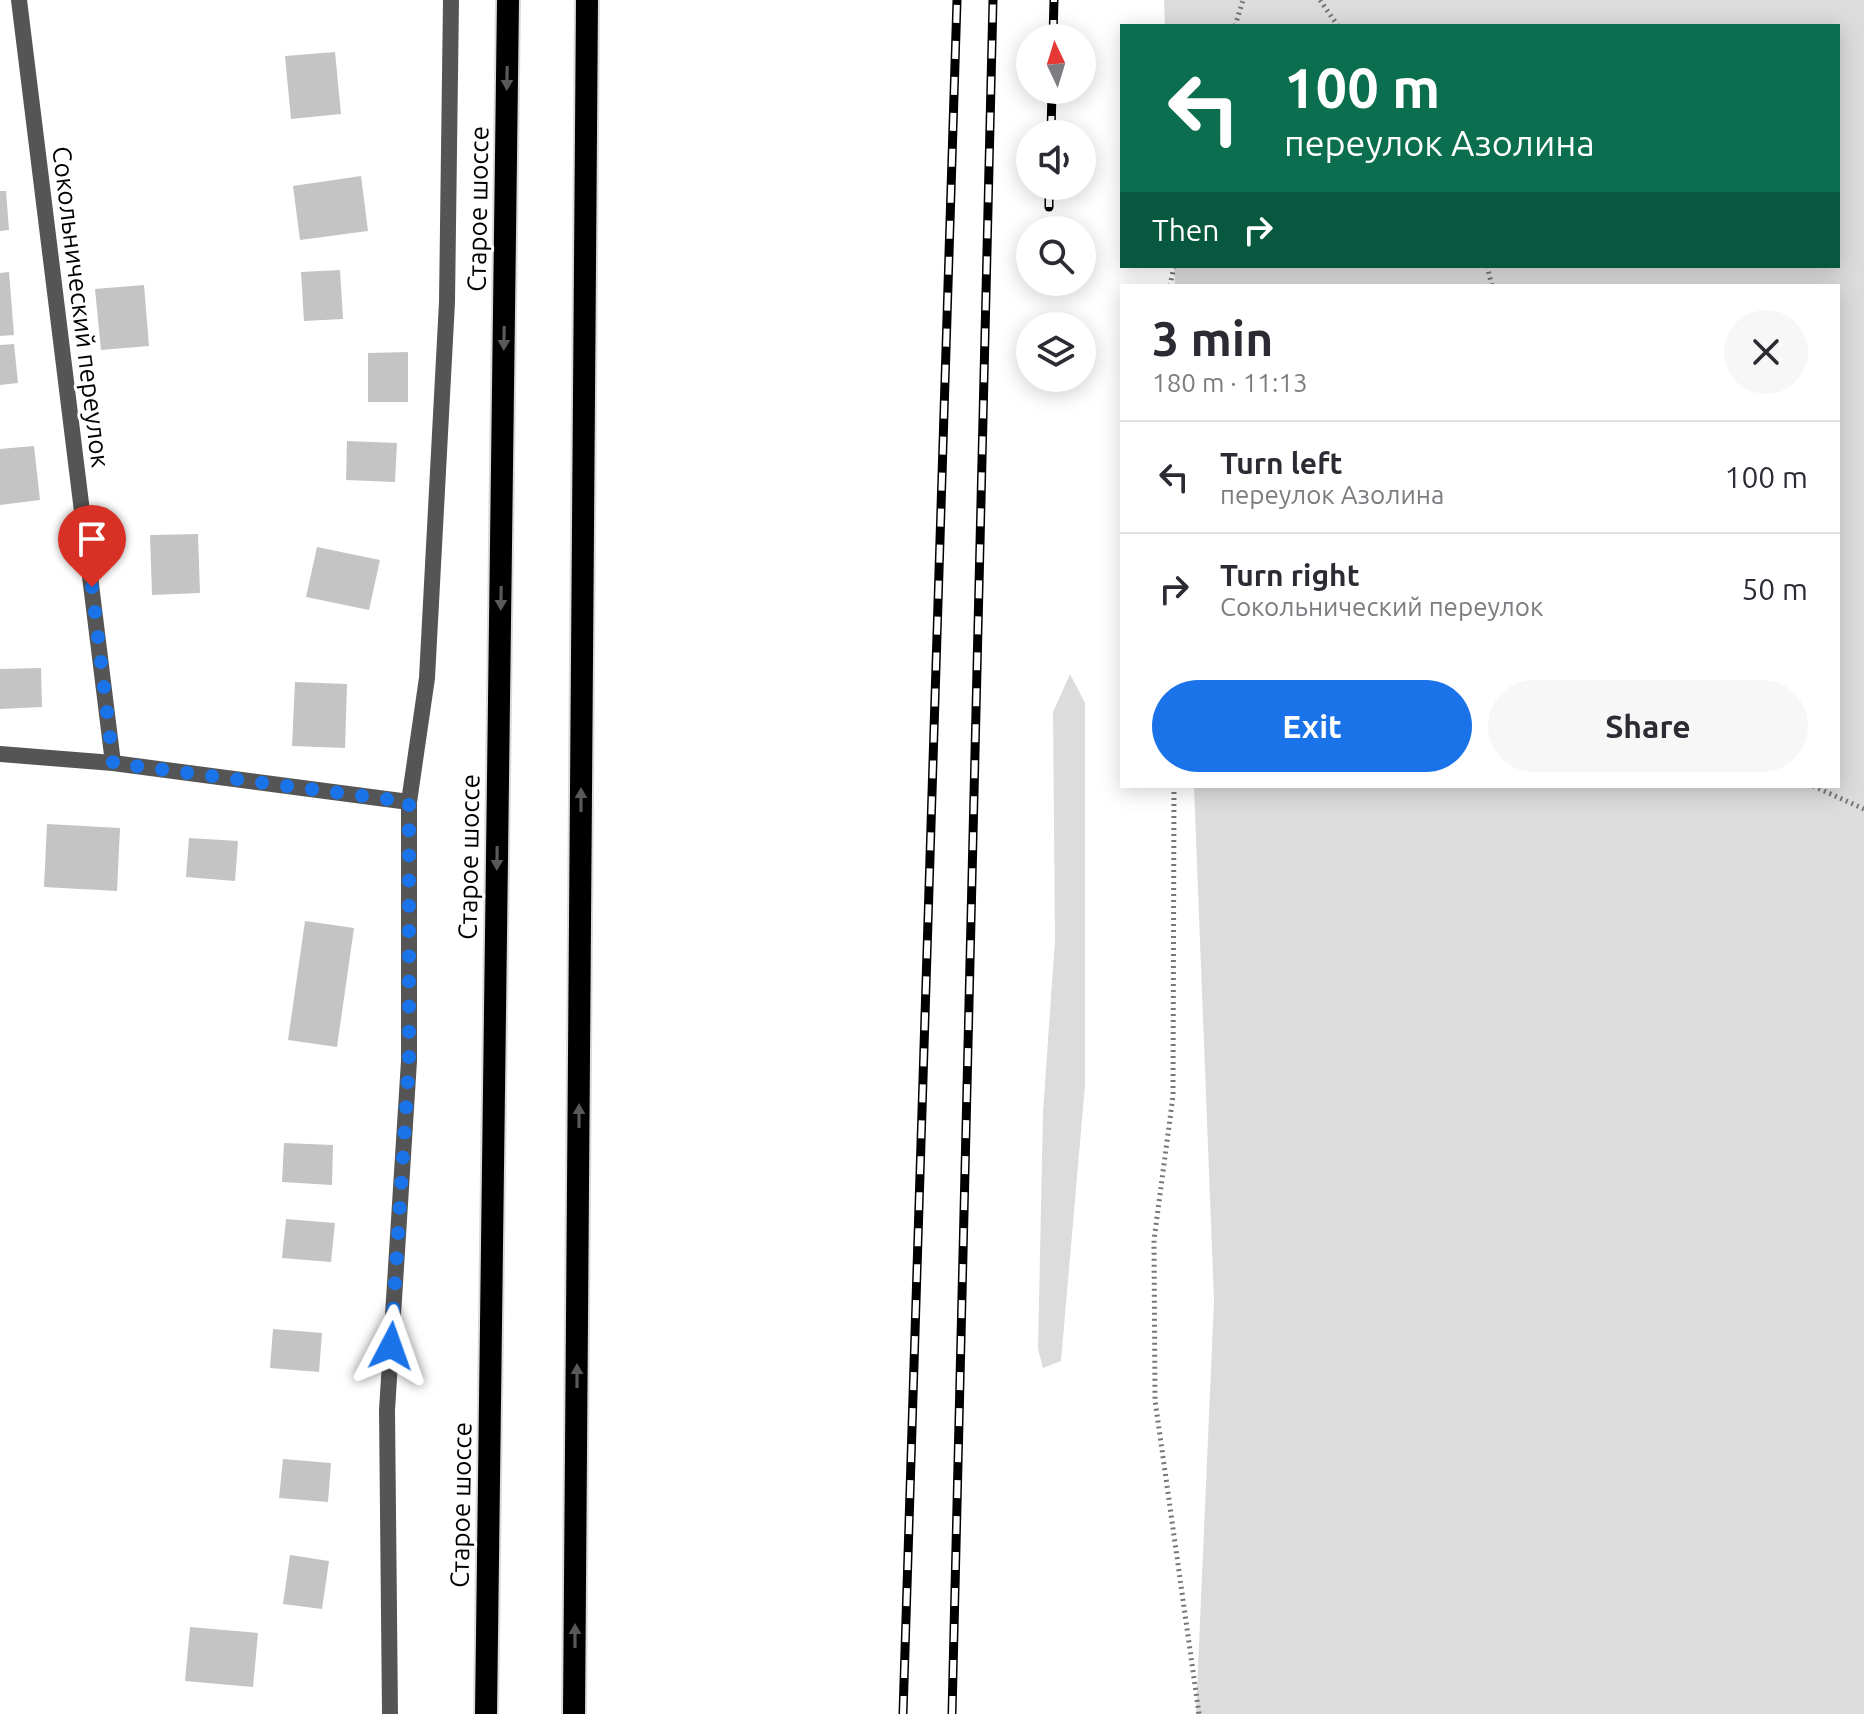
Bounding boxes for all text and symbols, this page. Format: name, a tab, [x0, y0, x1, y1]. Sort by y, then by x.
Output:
north arrow	[1016, 24, 1096, 104]
map controls	[1016, 24, 1096, 392]
icon: left	[1152, 56, 1256, 160]
text: 100 m	[1284, 56, 1440, 119]
one-way arrow	[501, 66, 514, 91]
button: sound	[1016, 120, 1096, 200]
text: переулок Азолина	[1284, 122, 1595, 163]
street label: Старое шоссе	[462, 126, 493, 292]
street label: Сокольнический переулок	[47, 145, 116, 469]
icon: right	[1236, 208, 1280, 252]
text: Then	[1152, 213, 1220, 247]
button: search	[1016, 216, 1096, 296]
button: close	[1724, 310, 1808, 394]
text: 3 min	[1152, 311, 1273, 365]
button: layers	[1016, 312, 1096, 392]
one-way arrow	[498, 326, 510, 351]
text: 180 m · 11:13	[1152, 368, 1308, 397]
text: Turn left	[1220, 446, 1342, 480]
icon: left	[1152, 455, 1196, 499]
text: 100 m	[1724, 460, 1808, 494]
text: переулок Азолина	[1220, 480, 1444, 509]
pin	[58, 505, 126, 587]
icon: arrive	[70, 517, 114, 561]
text: Turn right	[1220, 558, 1360, 592]
icon: right	[1152, 567, 1196, 611]
text: 50 m	[1741, 572, 1808, 606]
one-way arrow	[495, 586, 507, 611]
text: Сокольнический переулок	[1220, 592, 1543, 621]
button: Exit	[1152, 680, 1472, 772]
button: Share	[1488, 680, 1808, 772]
street label: Старое шоссе	[453, 774, 484, 940]
one-way arrow	[575, 787, 587, 812]
one-way arrow	[491, 846, 504, 871]
one-way arrow	[573, 1103, 585, 1128]
position arrow	[349, 1304, 433, 1388]
one-way arrow	[571, 1363, 583, 1388]
street label: Старое шоссе	[445, 1422, 476, 1588]
one-way arrow	[569, 1623, 581, 1648]

